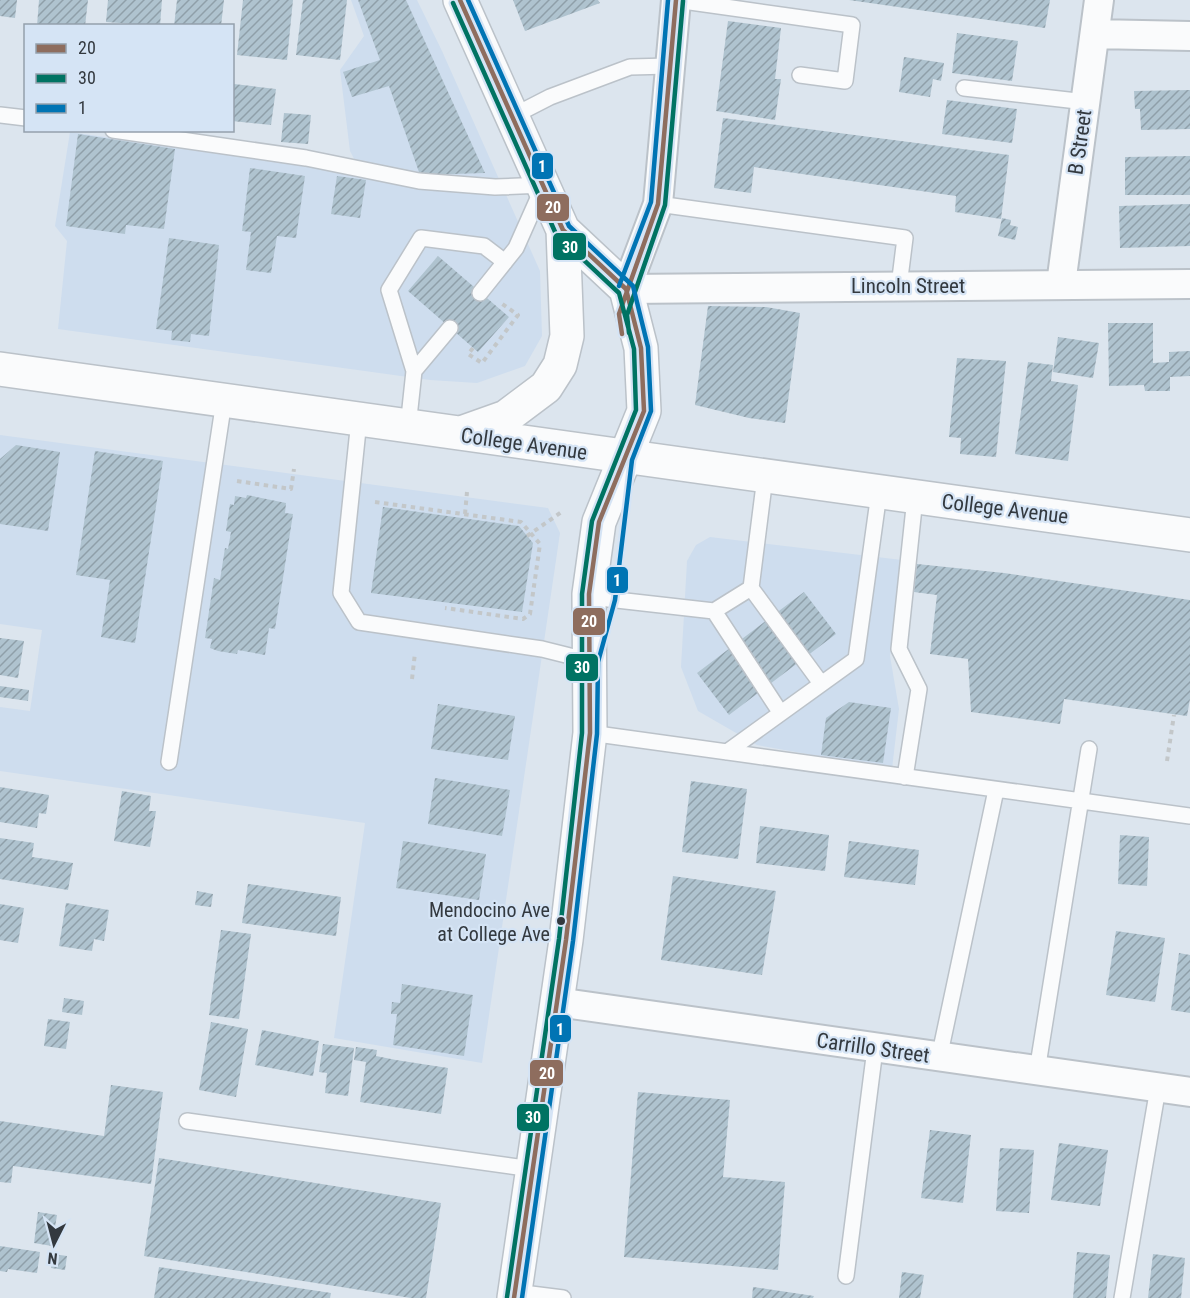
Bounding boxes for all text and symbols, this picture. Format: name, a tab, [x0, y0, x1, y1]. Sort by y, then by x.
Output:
legend	[24, 24, 234, 132]
text: 20	[78, 37, 96, 58]
text: 30	[78, 67, 96, 88]
text: 1	[78, 97, 87, 118]
street label: B Street	[1064, 108, 1096, 176]
line badge: 1	[531, 152, 554, 180]
text: 1	[538, 157, 546, 176]
line badge: 20	[536, 193, 570, 222]
text: 20	[545, 198, 561, 217]
line badge: 30	[552, 232, 587, 261]
text: 30	[562, 238, 578, 257]
street label: Lincoln Street	[851, 274, 965, 298]
street label: College Avenue	[459, 423, 589, 465]
street label: College Avenue	[940, 489, 1070, 529]
line badge: 1	[606, 566, 629, 594]
text: 1	[613, 571, 621, 590]
line badge: 20	[572, 607, 606, 636]
text: 20	[581, 612, 597, 631]
line badge: 30	[565, 653, 599, 682]
text: 30	[574, 658, 590, 677]
place label: Mendocino Ave at College Ave	[429, 898, 550, 946]
marker: Mendocino Ave at College Ave	[555, 915, 567, 927]
line badge: 1	[549, 1014, 572, 1043]
text: 1	[556, 1020, 564, 1039]
street label: Carrillo Street	[815, 1028, 931, 1068]
line badge: 20	[529, 1059, 564, 1087]
text: 20	[539, 1064, 555, 1083]
line badge: 30	[516, 1103, 550, 1132]
text: 30	[525, 1108, 541, 1127]
north arrow	[24, 1214, 84, 1274]
text: N	[47, 1248, 58, 1268]

